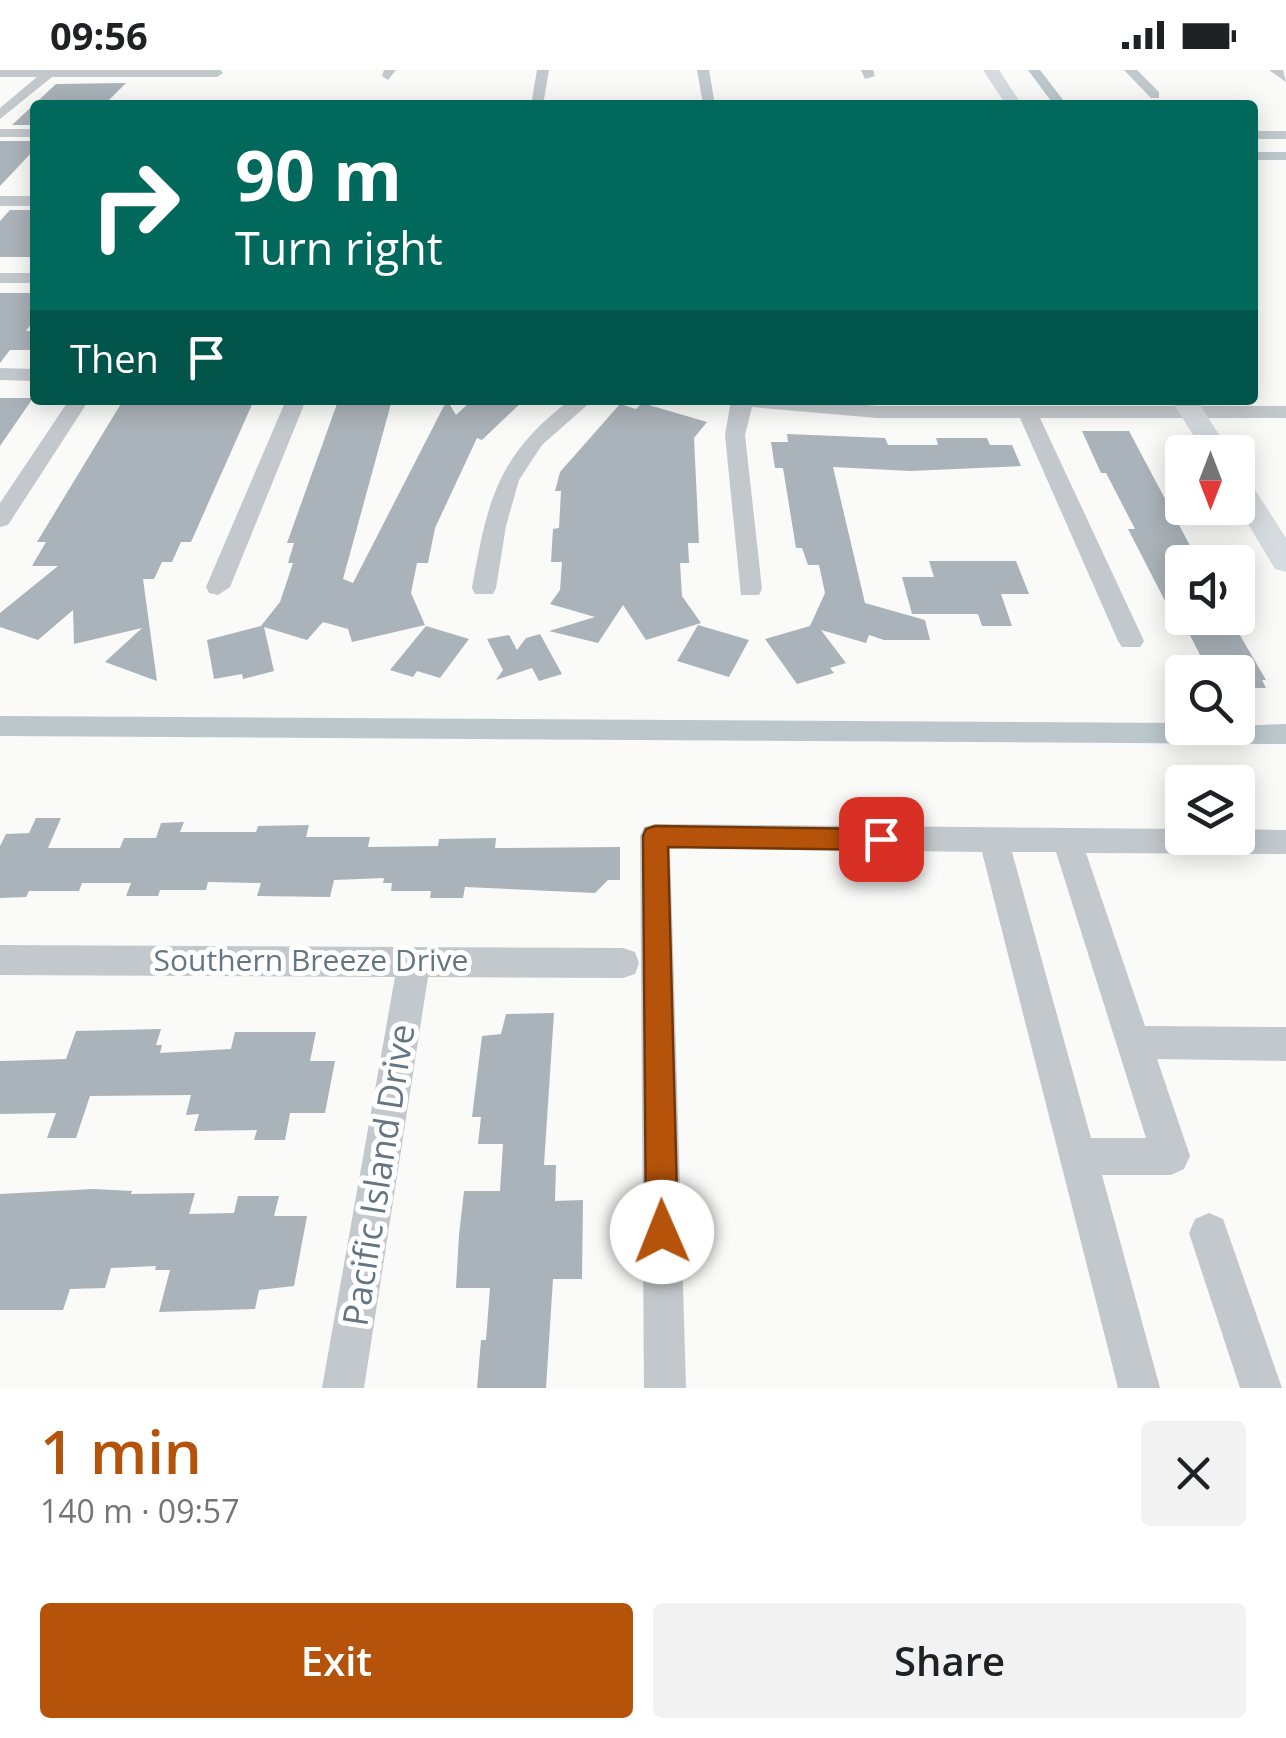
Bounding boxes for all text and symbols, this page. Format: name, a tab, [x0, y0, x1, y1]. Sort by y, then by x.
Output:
text: 09:56	[50, 9, 148, 61]
text: 90 m	[235, 126, 402, 222]
icon: right	[70, 140, 200, 270]
text: Turn right	[235, 217, 443, 278]
icon: arrive	[179, 330, 234, 385]
text: Then	[70, 332, 159, 384]
north arrow	[1165, 435, 1255, 525]
map controls	[1165, 435, 1255, 855]
button: sound	[1165, 545, 1255, 635]
button: search	[1165, 655, 1255, 745]
button: layers	[1165, 765, 1255, 855]
pin	[839, 797, 924, 882]
icon: arrive	[854, 812, 909, 867]
street label: Southern Breeze Drive	[154, 939, 468, 980]
street label: Pacific Island Drive	[330, 1020, 425, 1329]
position arrow	[610, 1180, 714, 1284]
text: 1 min	[40, 1410, 202, 1492]
button: close	[1141, 1421, 1246, 1526]
text: 140 m · 09:57	[40, 1489, 239, 1532]
button: Exit	[40, 1603, 633, 1718]
button: Share	[653, 1603, 1246, 1718]

